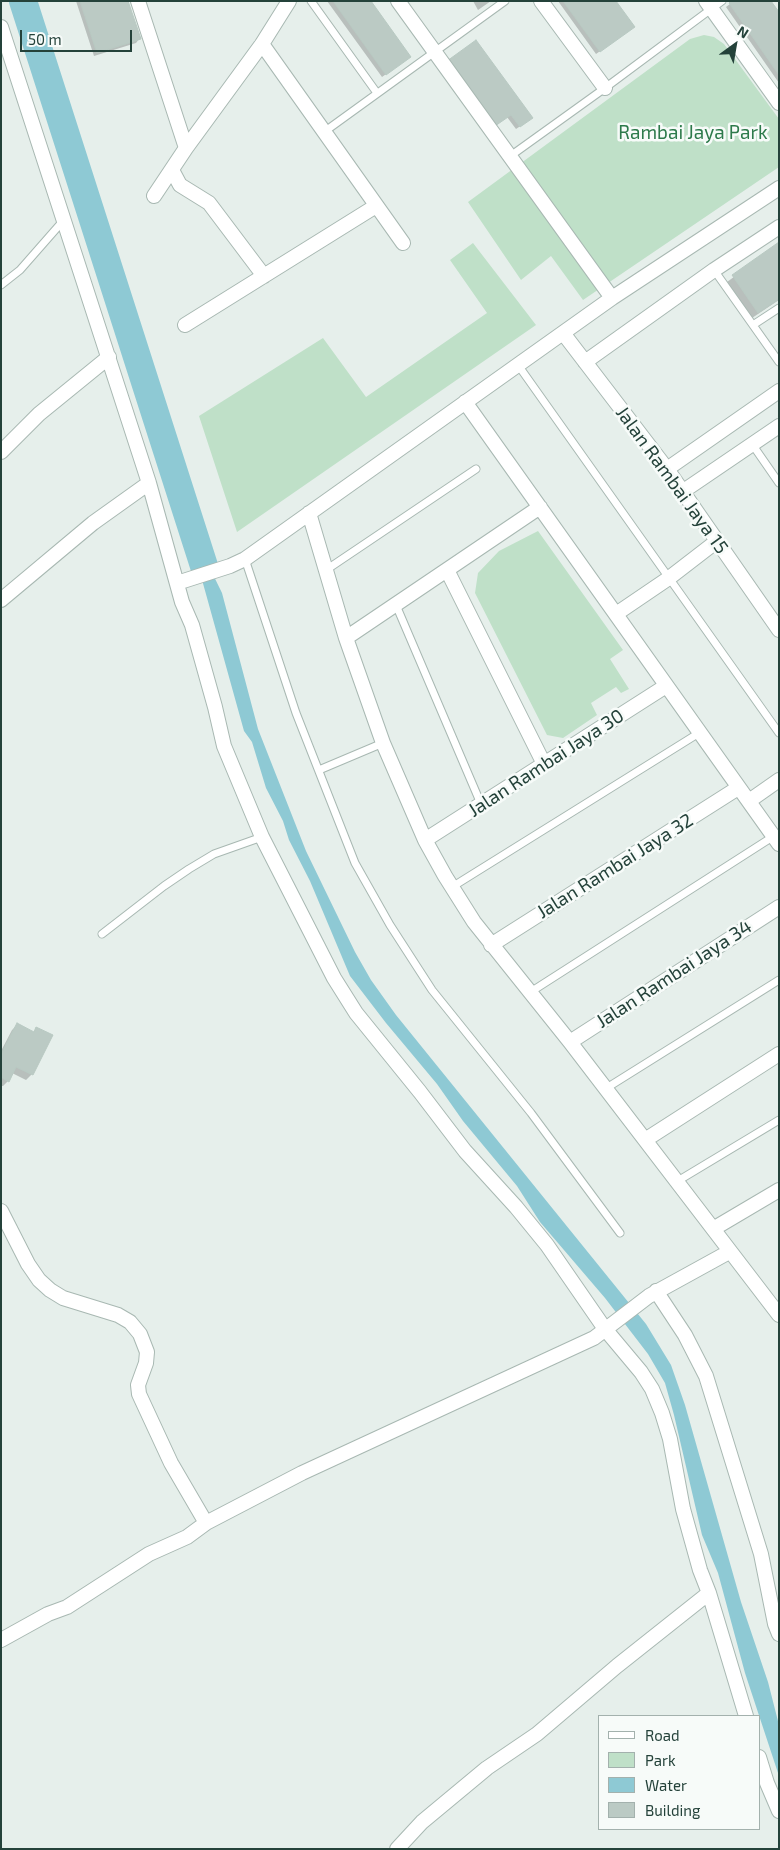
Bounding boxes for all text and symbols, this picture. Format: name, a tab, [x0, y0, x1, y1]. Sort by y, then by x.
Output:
scale bar	[22, 20, 135, 52]
north arrow	[710, 20, 760, 70]
text: N	[734, 22, 752, 42]
text: 50 m	[28, 30, 62, 48]
park label: Rambai Jaya Park	[618, 122, 768, 144]
street label: Jalan Rambai Jaya 15	[611, 402, 733, 558]
street label: Jalan Rambai Jaya 30	[464, 704, 628, 822]
street label: Jalan Rambai Jaya 32	[533, 809, 697, 923]
street label: Jalan Rambai Jaya 34	[592, 915, 756, 1033]
legend	[598, 1715, 760, 1830]
text: Road	[645, 1726, 680, 1744]
text: Park	[645, 1751, 676, 1769]
text: Water	[645, 1776, 687, 1794]
text: Building	[645, 1801, 700, 1819]

